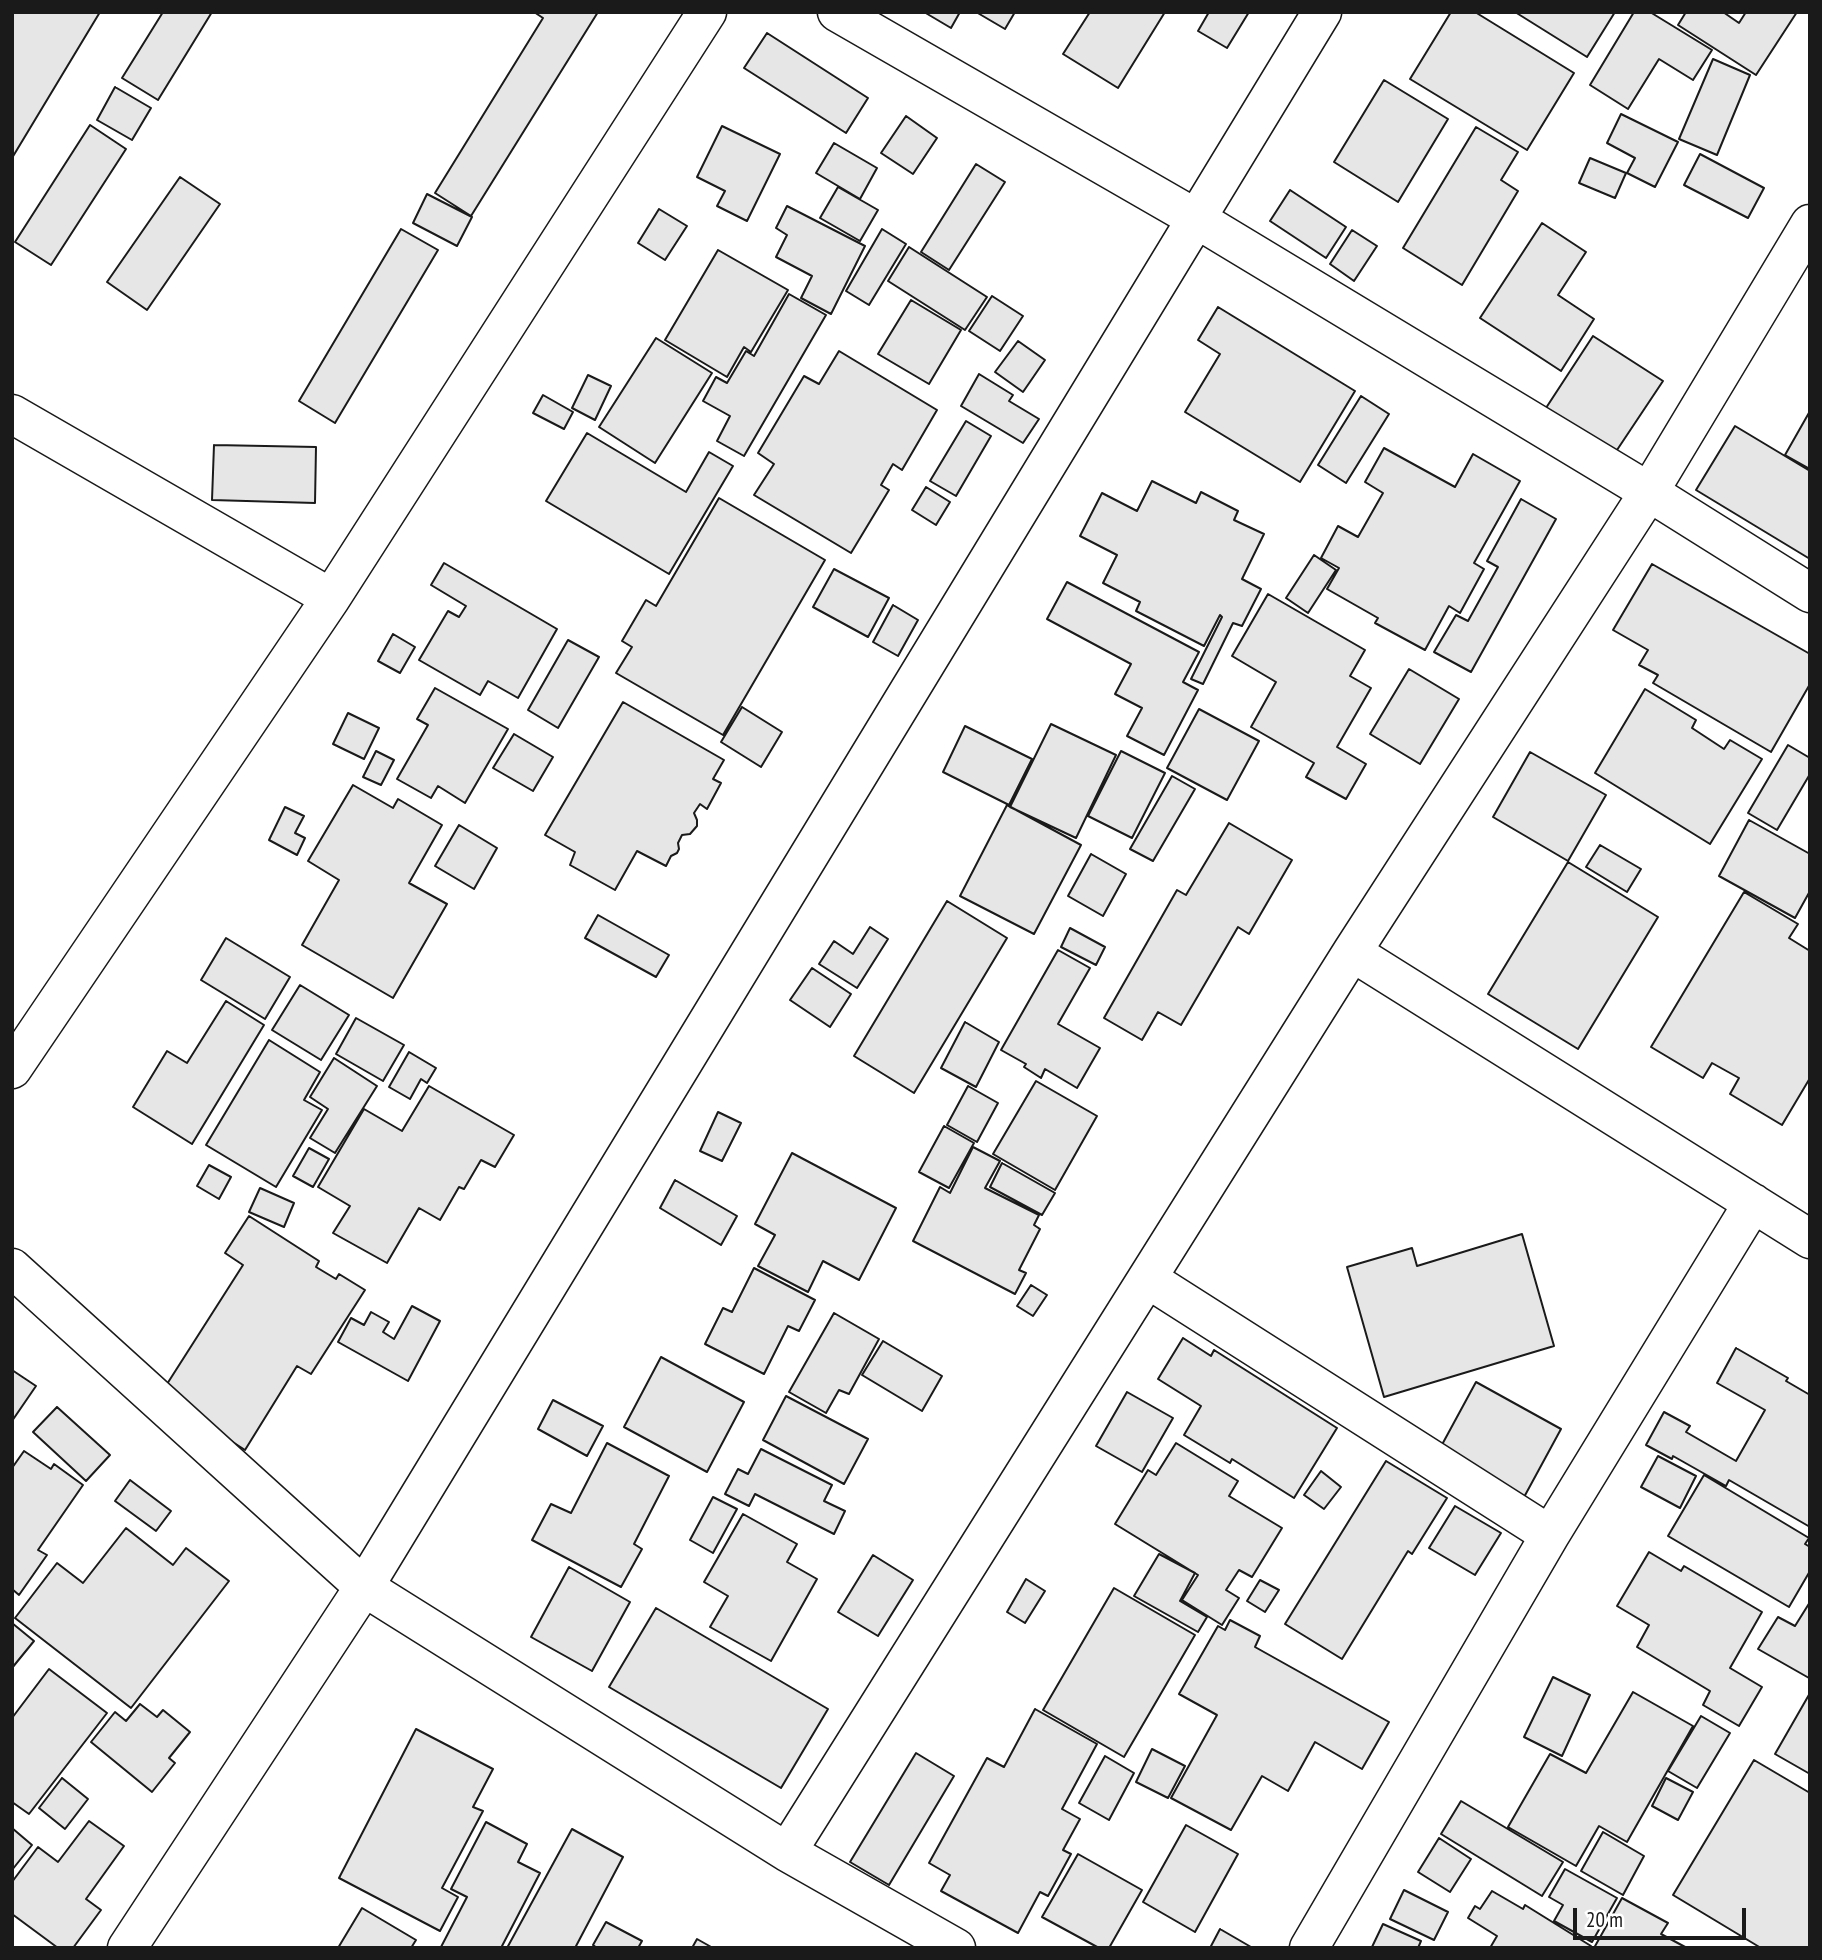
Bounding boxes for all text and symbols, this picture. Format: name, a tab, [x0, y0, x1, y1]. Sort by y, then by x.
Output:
scale bar	[1577, 1894, 1750, 1938]
text: 20 m	[1586, 1906, 1623, 1933]

